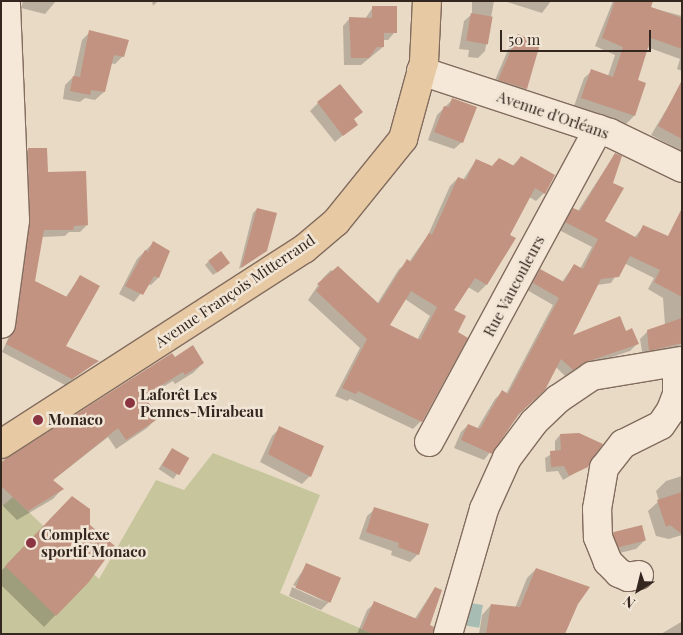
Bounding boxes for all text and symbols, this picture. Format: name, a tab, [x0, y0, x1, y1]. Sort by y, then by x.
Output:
scale bar	[503, 20, 654, 52]
text: 50 m	[508, 29, 540, 49]
street label: Avenue d'Orléans	[495, 87, 611, 143]
street label: Avenue François Mitterrand	[152, 231, 318, 351]
street label: Rue Vaucouleurs	[480, 232, 548, 340]
place label: Laforêt Les Pennes-Mirabeau	[140, 385, 263, 420]
marker: Laforêt Les Pennes-Mirabeau	[124, 397, 136, 409]
place label: Monaco	[48, 411, 103, 429]
marker: Monaco	[32, 414, 44, 426]
place label: Complexe sportif Monaco	[41, 525, 146, 560]
marker: Complexe sportif Monaco	[25, 537, 37, 549]
north arrow	[613, 565, 663, 615]
text: N	[619, 592, 639, 613]

